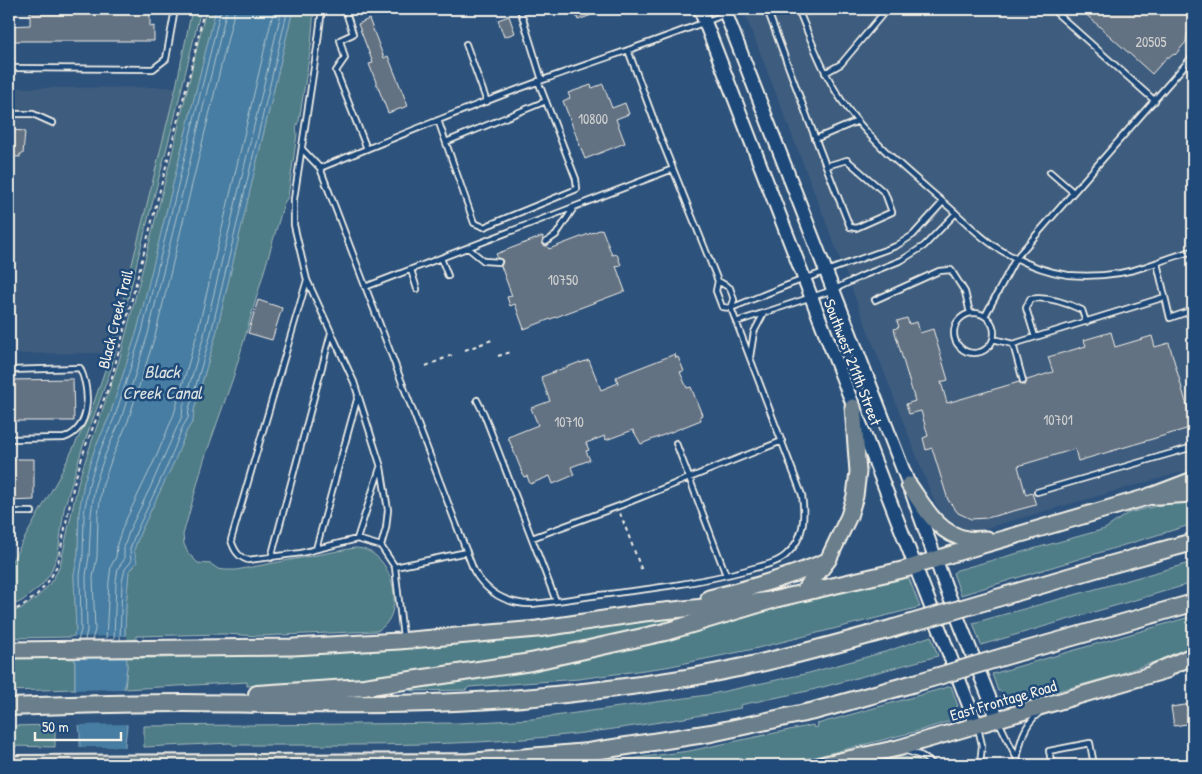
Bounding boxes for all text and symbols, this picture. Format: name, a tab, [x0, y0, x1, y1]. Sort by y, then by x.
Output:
house number: 20505	[1136, 32, 1167, 51]
house number: 10800	[578, 109, 608, 128]
street label: Black Creek Trail	[92, 267, 138, 371]
house number: 10750	[548, 270, 578, 289]
street label: Southwest 211th Street	[819, 296, 887, 429]
water label: Black Creek Canal	[122, 359, 203, 405]
house number: 10701	[1043, 410, 1073, 429]
house number: 10710	[554, 412, 584, 431]
street label: East Frontage Road	[947, 674, 1059, 726]
scale bar	[35, 709, 121, 741]
text: 50 m	[42, 716, 69, 737]

